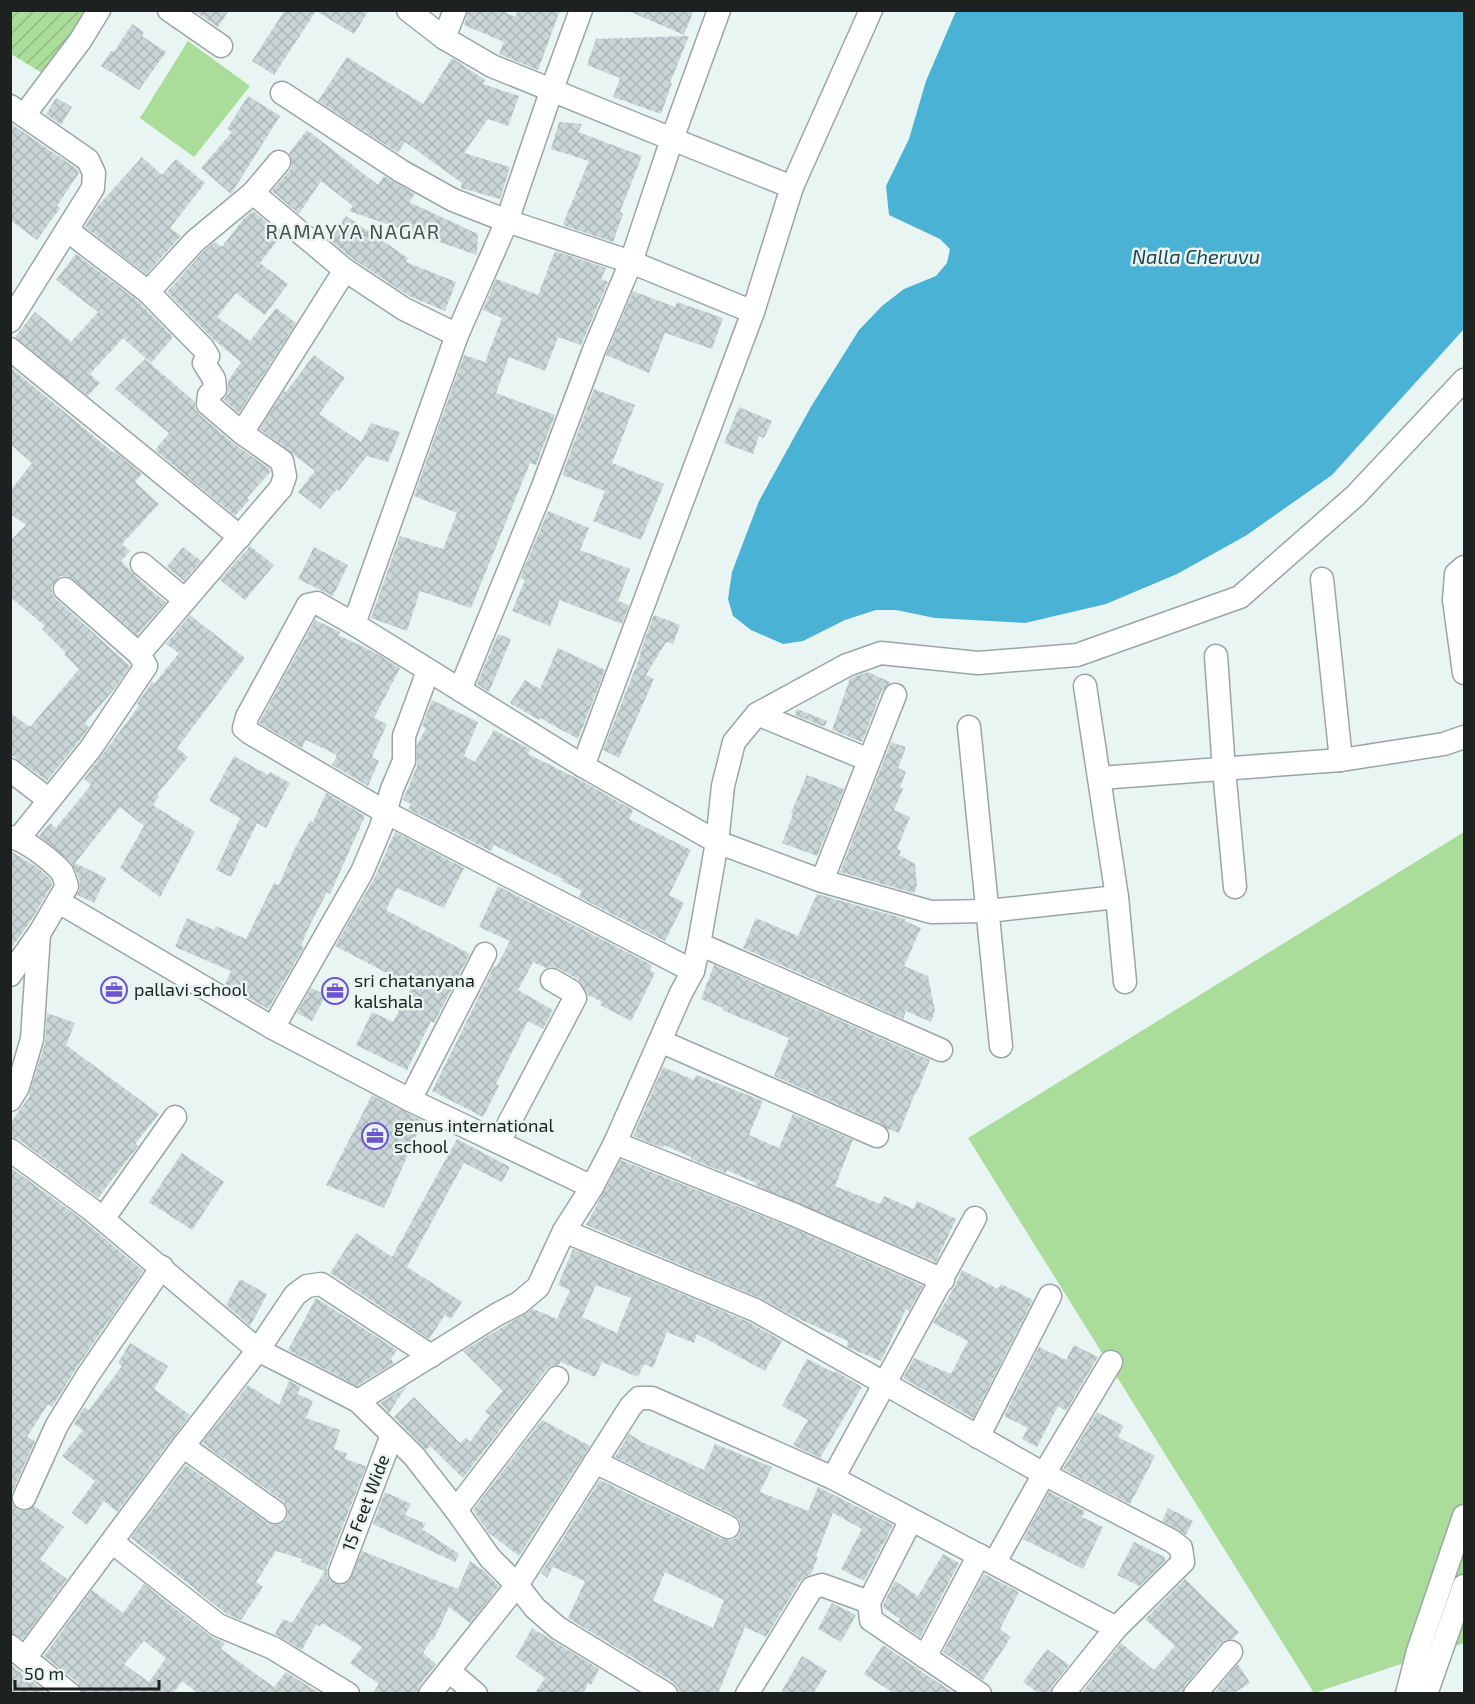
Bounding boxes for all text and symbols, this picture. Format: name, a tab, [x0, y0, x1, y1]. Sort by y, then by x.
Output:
district label: RAMAYYA NAGAR	[265, 219, 441, 243]
water label: Nalla Cheruvu	[1132, 244, 1260, 268]
place label: sri chatanyana kalshala	[354, 969, 475, 1012]
office icon: pallavi school	[99, 975, 129, 1005]
office icon: sri chatanyana kalshala	[320, 976, 350, 1006]
place label: pallavi school	[134, 978, 248, 1000]
place label: genus international school	[394, 1114, 554, 1157]
office icon: genus international school	[360, 1121, 390, 1151]
street label: 15 Feet Wide	[337, 1451, 394, 1554]
scale bar	[15, 1653, 159, 1691]
text: 50 m	[24, 1662, 64, 1684]

